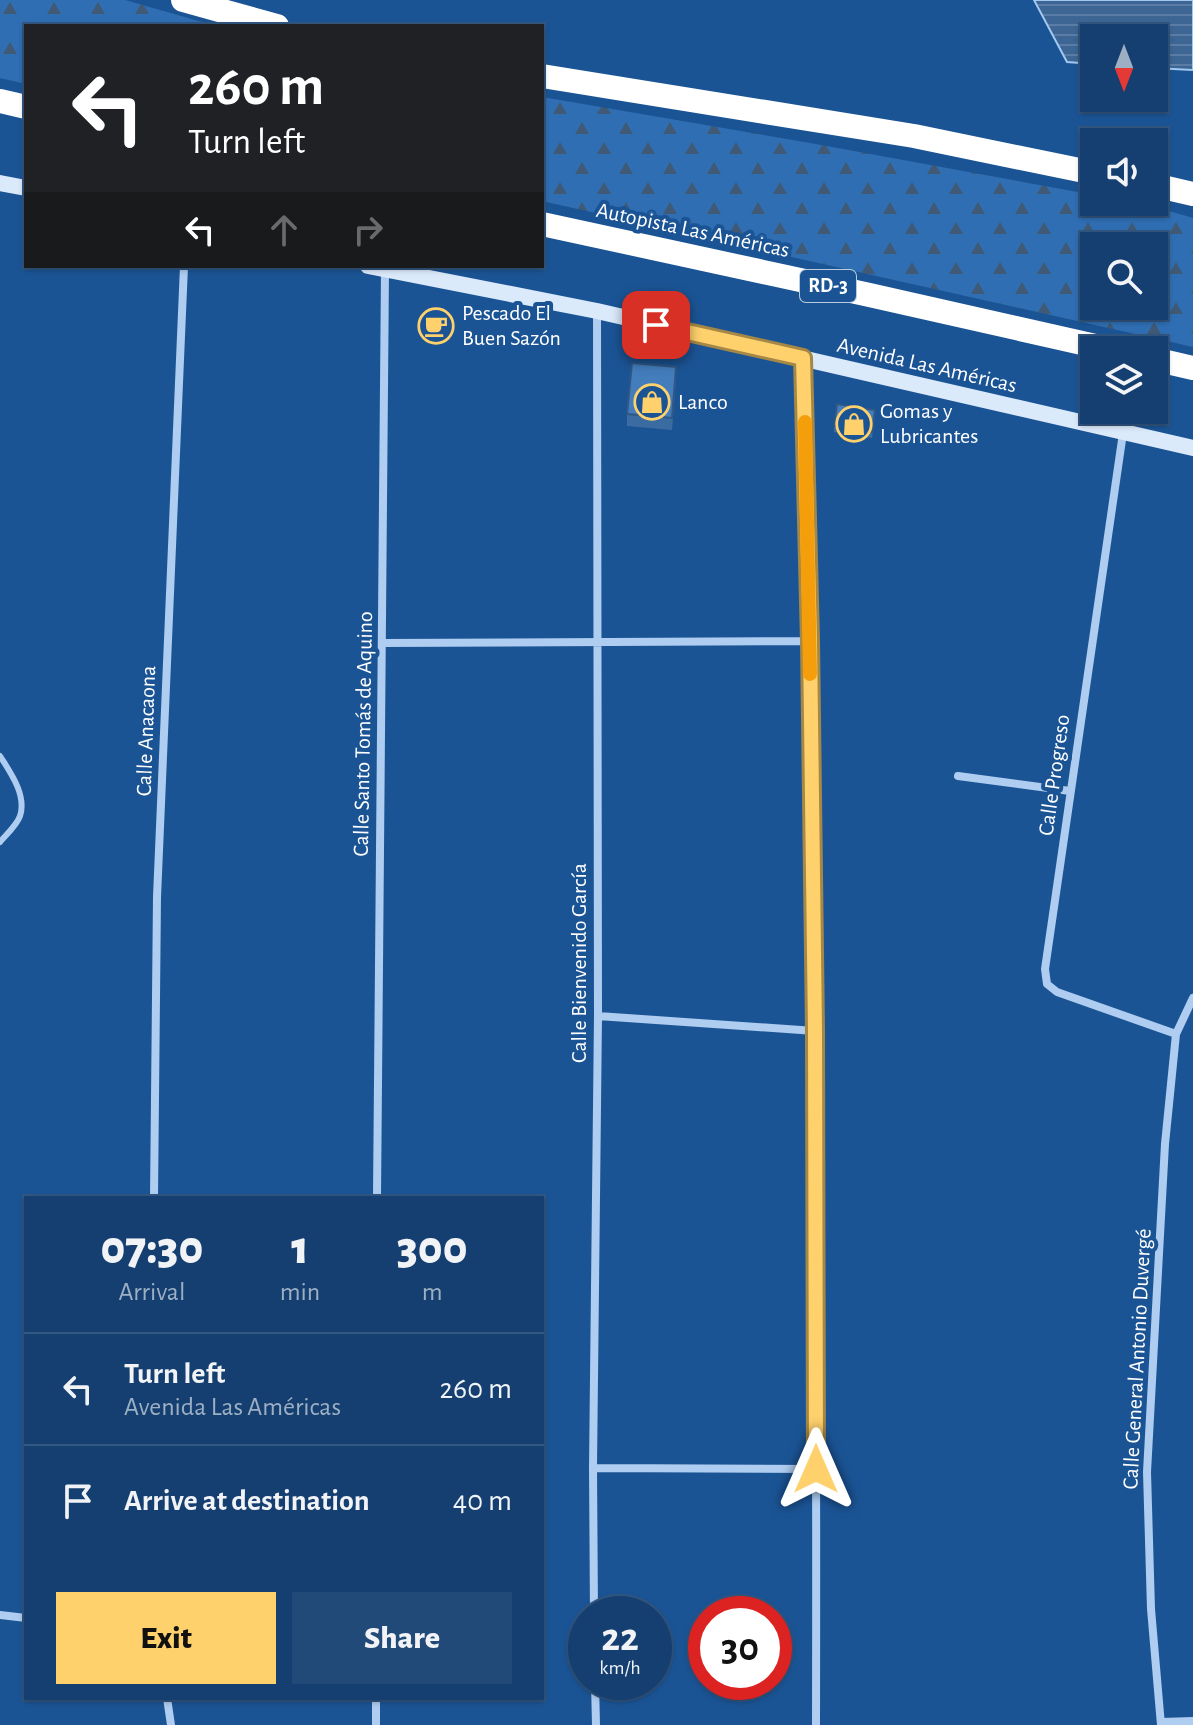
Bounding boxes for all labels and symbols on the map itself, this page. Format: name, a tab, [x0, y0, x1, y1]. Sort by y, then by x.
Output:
north arrow	[1080, 24, 1168, 112]
street label: Autopista Las Américas	[594, 199, 792, 261]
road number: RD-3	[800, 270, 856, 302]
pin	[622, 291, 690, 359]
place label: Pescado El Buen Sazón	[462, 302, 561, 349]
cafe icon: Pescado El Buen Sazón	[417, 307, 455, 345]
street label: Avenida Las Américas	[835, 334, 1019, 396]
shop icon: Lanco	[633, 383, 671, 421]
place label: Lanco	[678, 391, 728, 413]
place label: Gomas y Lubricantes	[880, 400, 978, 447]
shop icon: Gomas y Lubricantes	[835, 405, 873, 443]
street label: Calle Santo Tomás de Aquino	[350, 611, 376, 857]
street label: Calle Anacaona	[133, 665, 159, 797]
street label: Calle Progreso	[1035, 713, 1073, 837]
street label: Calle Bienvenido García	[568, 863, 590, 1063]
street label: Calle General Antonio Duvergé	[1119, 1228, 1155, 1490]
position arrow	[774, 1427, 858, 1511]
speed limit sign: 30	[688, 1596, 792, 1700]

